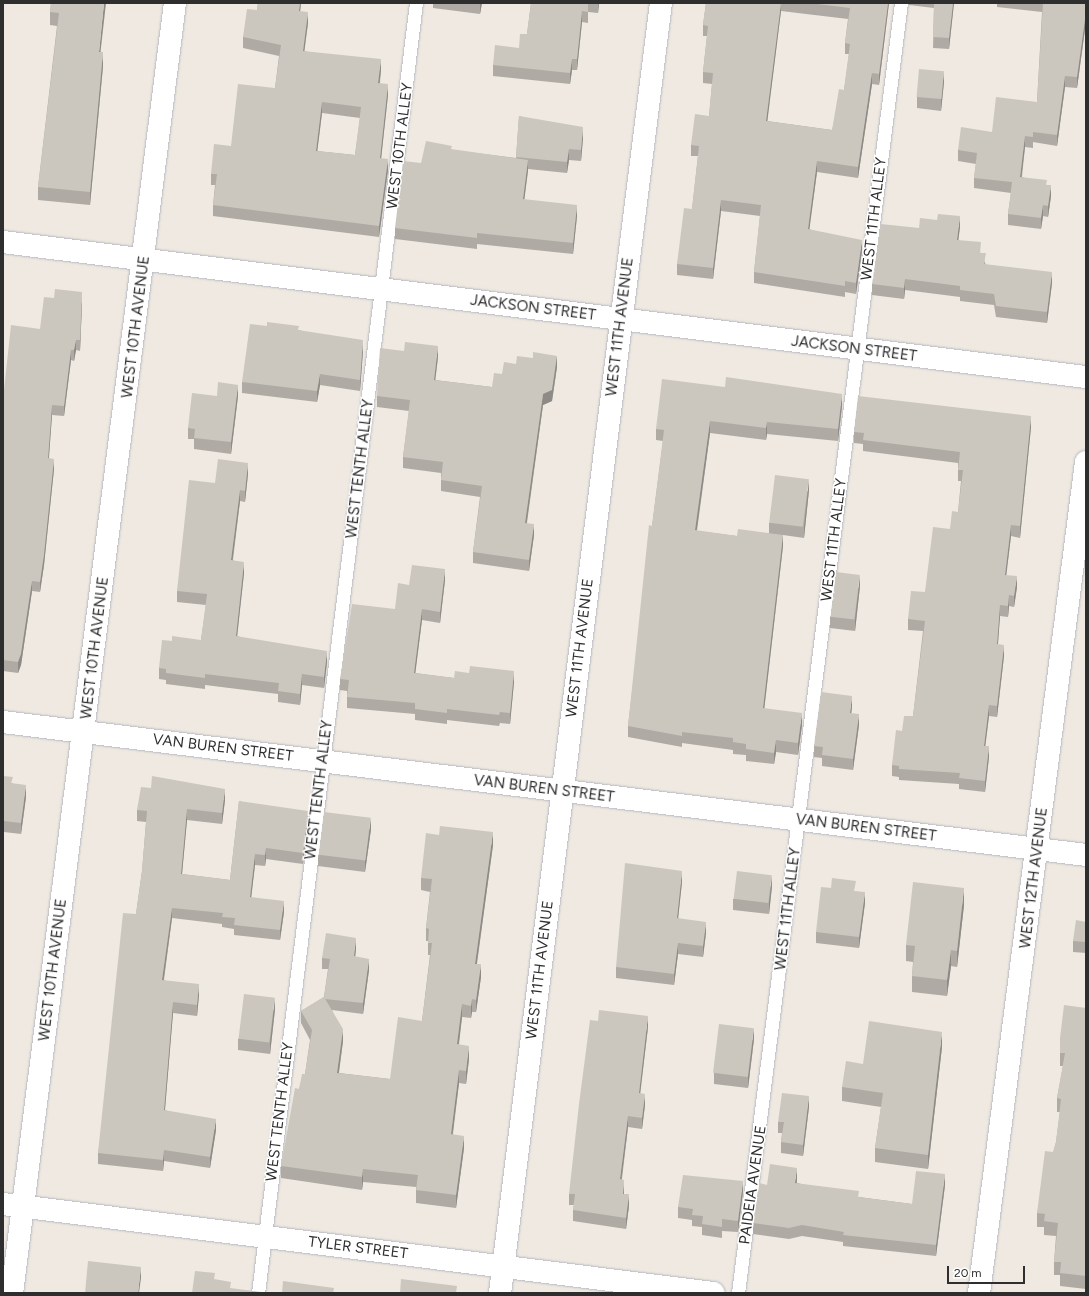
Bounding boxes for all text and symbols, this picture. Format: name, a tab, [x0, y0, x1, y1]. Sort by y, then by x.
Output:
street label: WEST 10TH ALLEY	[383, 82, 417, 210]
street label: WEST 11TH ALLEY	[858, 156, 890, 282]
street label: WEST 10TH AVENUE	[118, 255, 154, 399]
street label: WEST 11TH AVENUE	[603, 256, 637, 398]
street label: JACKSON STREET	[469, 291, 597, 325]
street label: JACKSON STREET	[790, 332, 918, 366]
street label: WEST TENTH ALLEY	[343, 398, 377, 540]
street label: WEST 11TH ALLEY	[818, 477, 850, 603]
street label: WEST 10TH AVENUE	[77, 576, 113, 720]
street label: WEST 11TH AVENUE	[563, 577, 597, 719]
street label: WEST TENTH ALLEY	[302, 719, 336, 861]
street label: VAN BUREN STREET	[152, 730, 294, 766]
street label: VAN BUREN STREET	[473, 771, 615, 807]
street label: WEST 12TH AVENUE	[1016, 806, 1052, 950]
street label: VAN BUREN STREET	[795, 810, 937, 846]
street label: WEST 11TH ALLEY	[772, 846, 804, 972]
street label: WEST 10TH AVENUE	[35, 898, 71, 1042]
street label: WEST 11TH AVENUE	[523, 899, 557, 1041]
street label: WEST TENTH ALLEY	[263, 1041, 297, 1183]
street label: PAIDEIA AVENUE	[736, 1124, 770, 1246]
street label: TYLER STREET	[307, 1233, 409, 1263]
scale bar	[949, 1258, 1027, 1284]
text: 20 m	[954, 1266, 982, 1280]

